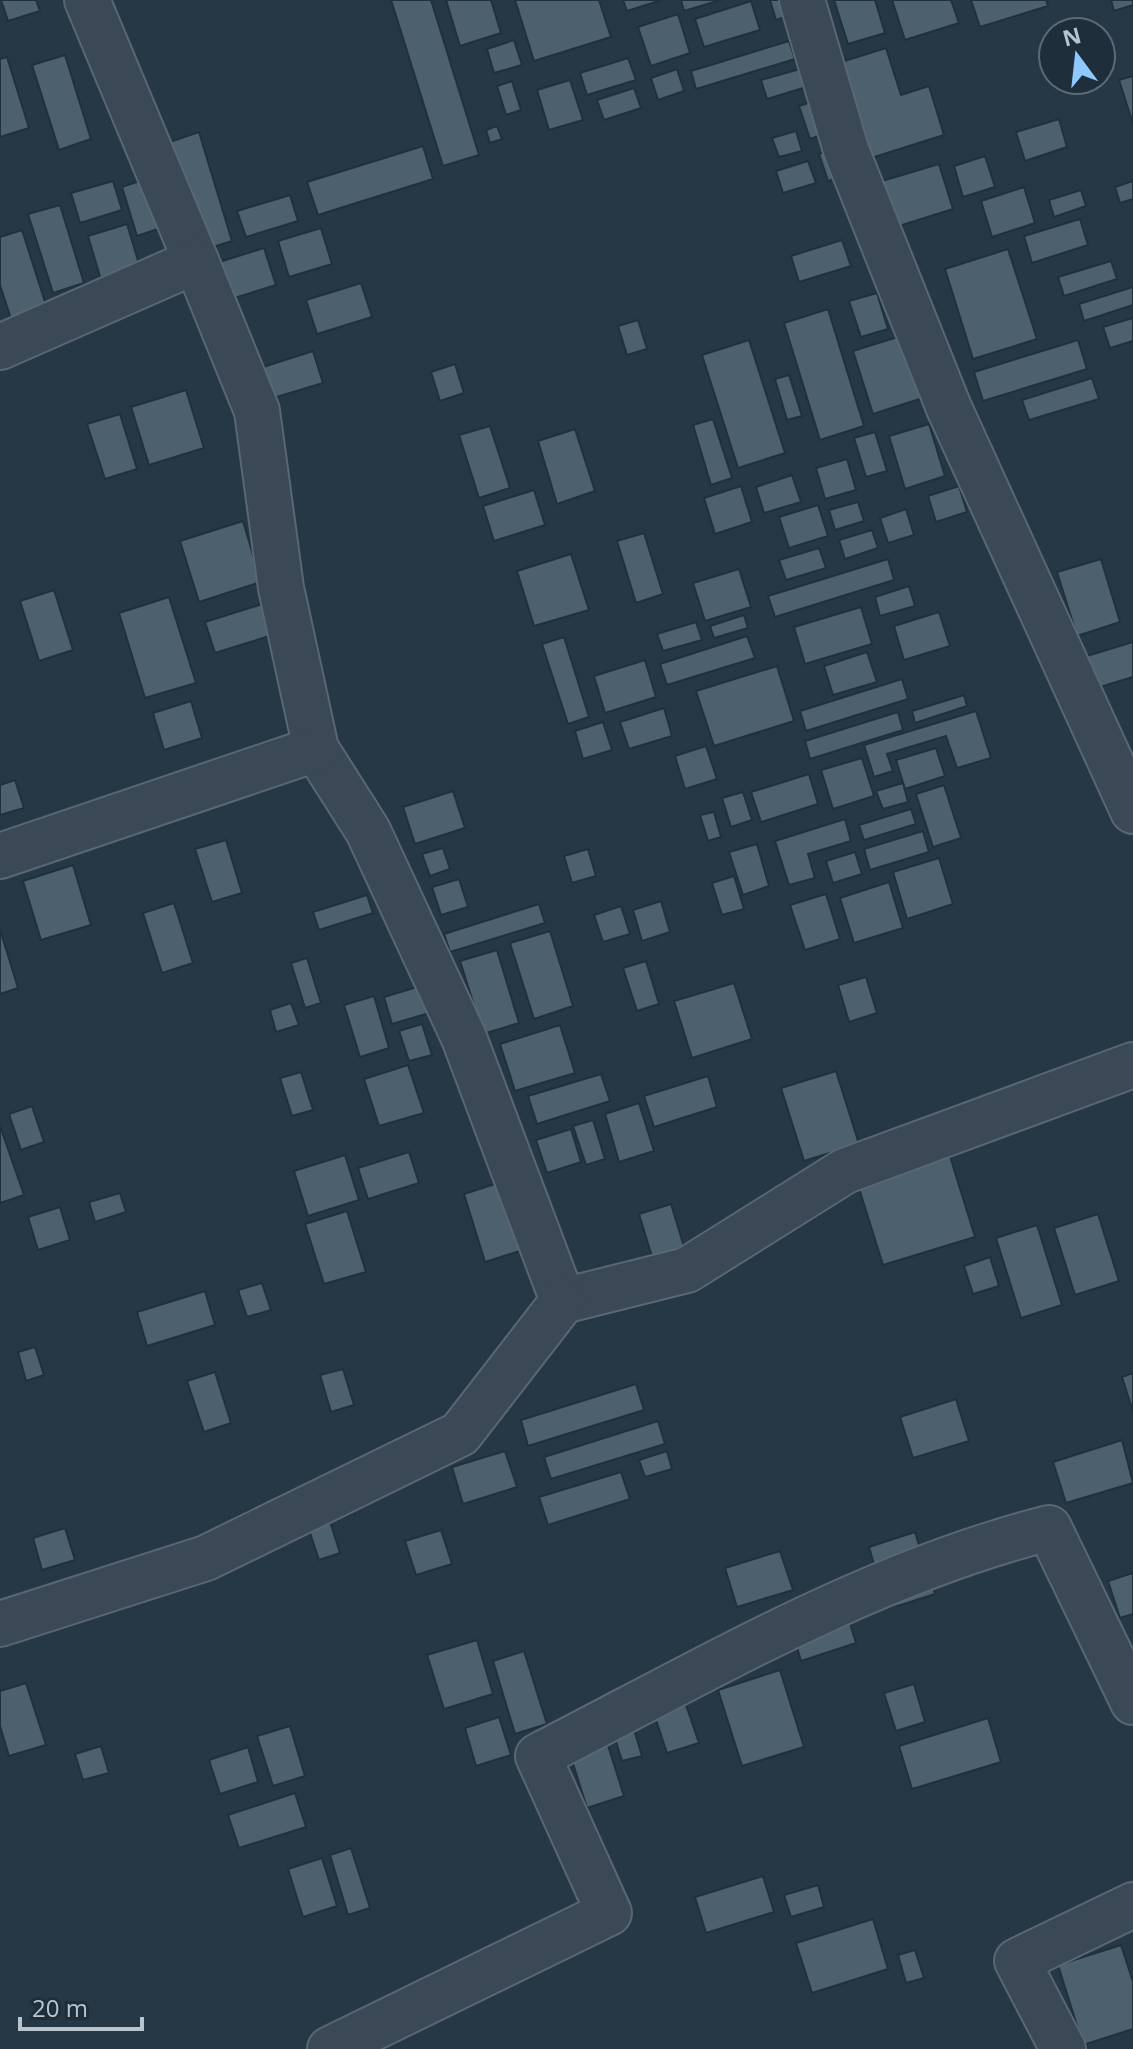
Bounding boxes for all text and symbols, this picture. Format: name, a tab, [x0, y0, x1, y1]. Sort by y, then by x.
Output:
north arrow	[1037, 16, 1117, 96]
text: N	[1059, 19, 1084, 53]
scale bar	[20, 1981, 142, 2031]
text: 20 m	[32, 1991, 88, 2024]

